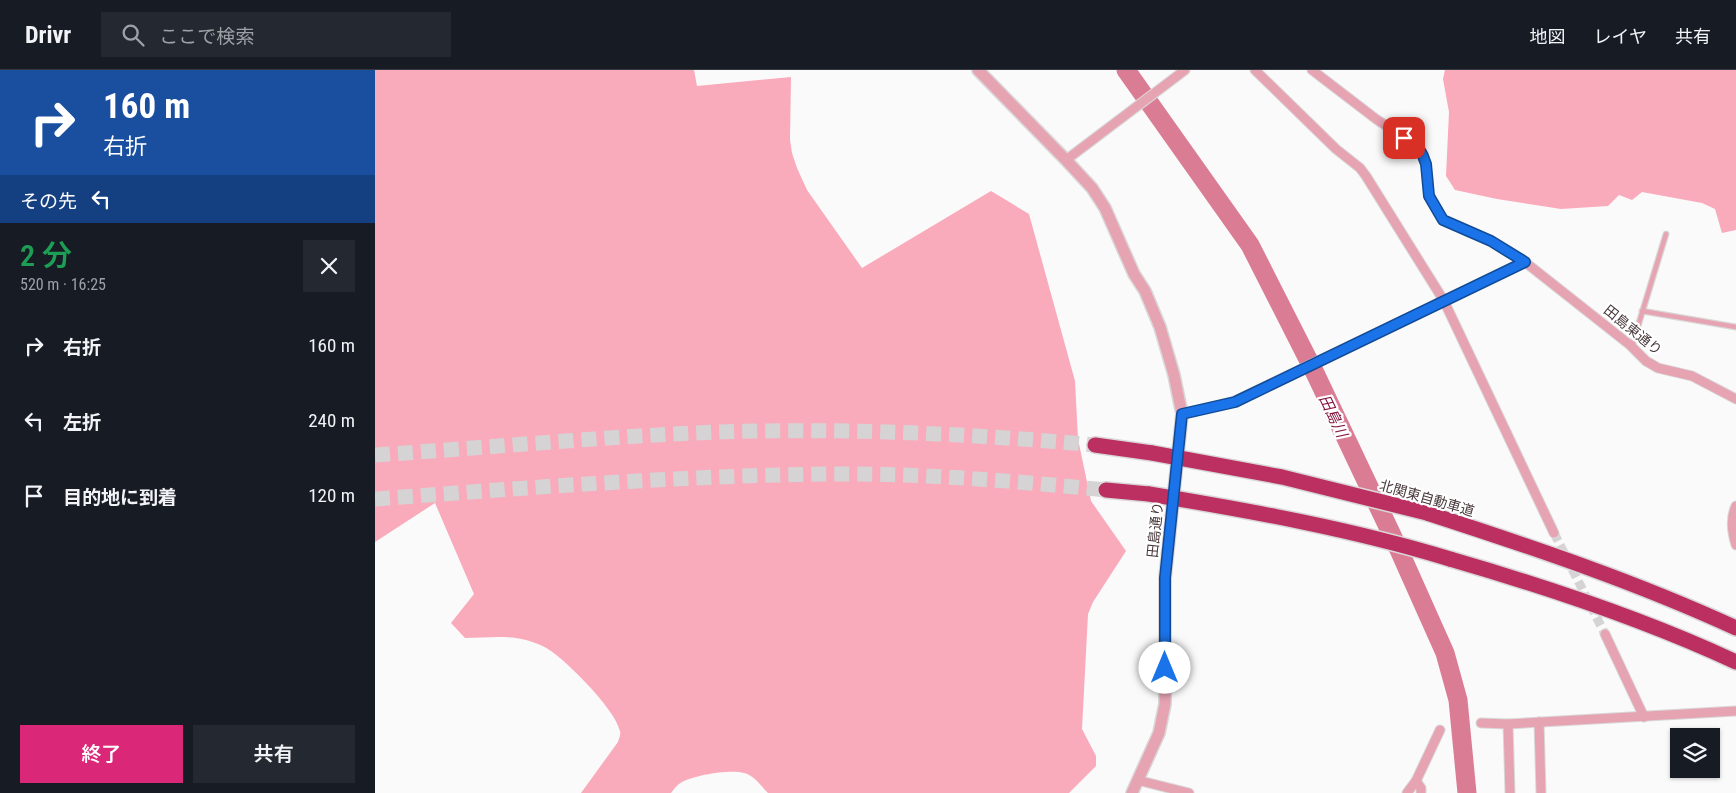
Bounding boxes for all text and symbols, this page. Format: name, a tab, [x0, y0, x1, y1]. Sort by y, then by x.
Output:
search box	[101, 12, 451, 57]
text: Drivr	[25, 21, 71, 49]
icon: search	[119, 21, 147, 49]
text: ここで検索	[159, 25, 254, 48]
text: 地図	[1530, 26, 1566, 47]
text: レイヤ	[1594, 26, 1647, 47]
text: 共有	[1675, 26, 1711, 47]
text: 160 m	[103, 86, 190, 127]
icon: right	[20, 90, 85, 155]
pin	[1383, 117, 1425, 159]
icon: arrive	[1390, 124, 1418, 152]
text: 右折	[103, 134, 147, 159]
icon: left	[87, 185, 115, 213]
text: その先	[20, 190, 77, 213]
text: 2 分	[20, 238, 72, 273]
button: close	[303, 240, 355, 292]
text: 520 m · 16:25	[20, 275, 106, 294]
street label: 田島東通り	[1601, 302, 1665, 358]
icon: right	[20, 332, 48, 360]
text: 160 m	[308, 334, 355, 357]
text: 右折	[63, 336, 101, 359]
water label: 田島川	[1315, 392, 1352, 442]
icon: left	[20, 407, 48, 435]
text: 240 m	[308, 409, 355, 432]
text: 左折	[63, 411, 101, 434]
street label: 北関東自動車道	[1378, 477, 1476, 519]
icon: arrive	[20, 482, 48, 510]
text: 120 m	[308, 484, 355, 507]
text: 目的地に到着	[63, 486, 177, 509]
street label: 田島通り	[1144, 501, 1166, 559]
position arrow	[1138, 641, 1190, 693]
button: 終了	[20, 725, 183, 783]
button: 共有	[193, 725, 355, 783]
map controls	[1670, 728, 1720, 778]
button: layers	[1670, 728, 1720, 778]

